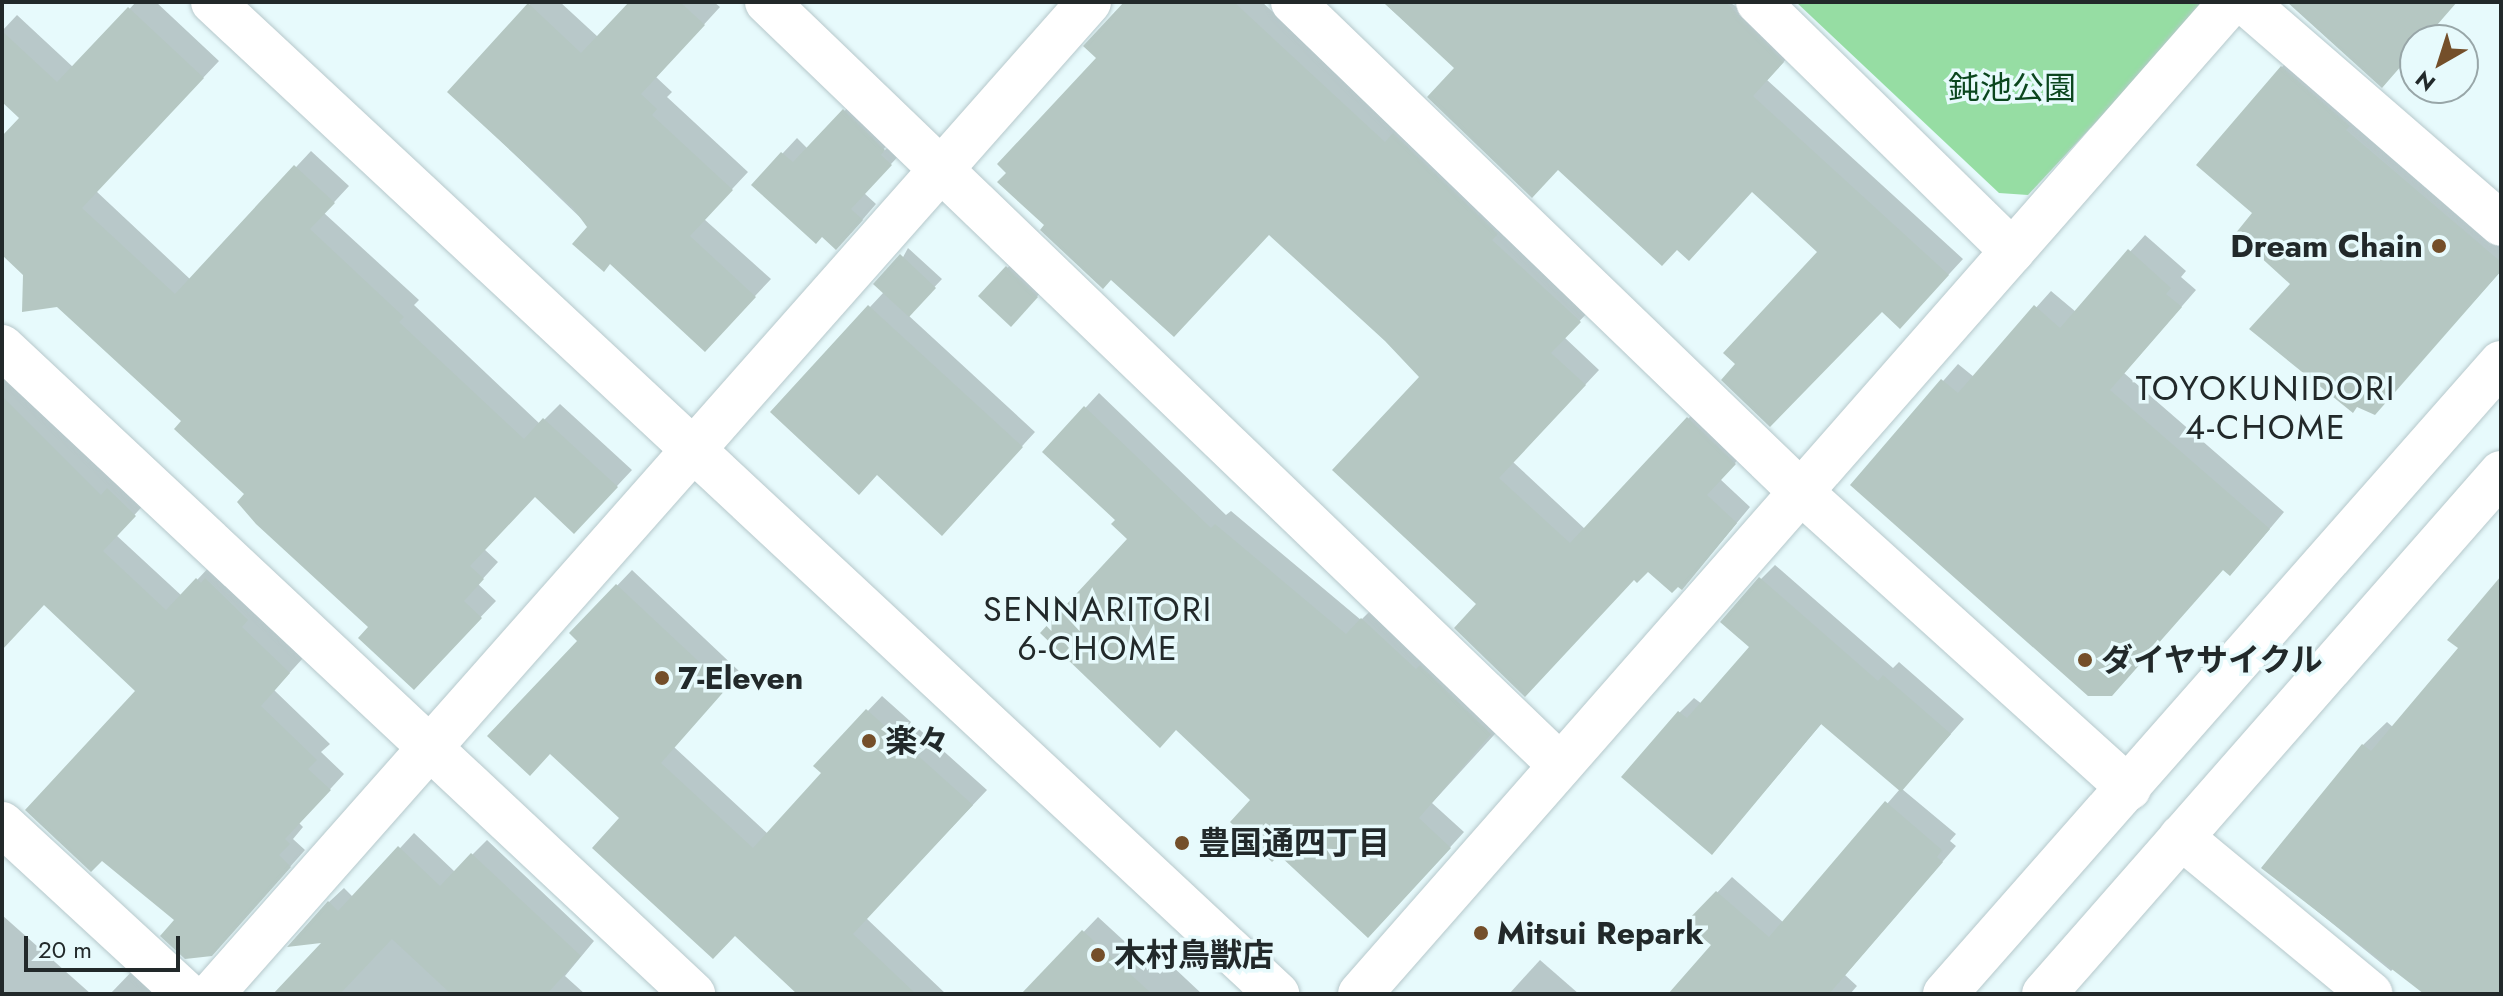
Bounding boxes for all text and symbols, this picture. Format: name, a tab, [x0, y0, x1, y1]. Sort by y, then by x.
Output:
north arrow	[2399, 24, 2479, 104]
text: N	[2408, 63, 2442, 99]
park label: 鈍池公園	[1948, 69, 2076, 107]
place label: Dream Chain	[2230, 227, 2423, 265]
marker: Dream Chain	[2430, 237, 2448, 255]
district label: TOYOKUNIDORI 4-CHOME	[2136, 368, 2396, 448]
district label: SENNARITORI 6-CHOME	[983, 589, 1213, 668]
place label: ダイヤサイクル	[2101, 641, 2325, 679]
marker: ダイヤサイクル	[2076, 651, 2094, 669]
place label: 7-Eleven	[678, 659, 803, 697]
marker: 7-Eleven	[653, 669, 671, 687]
place label: 楽々	[885, 722, 949, 760]
marker: 楽々	[860, 732, 878, 750]
place label: 豊国通四丁目	[1198, 824, 1390, 862]
marker: 豊国通四丁目	[1173, 834, 1191, 852]
place label: Mitsui Repark	[1497, 914, 1704, 952]
scale bar	[28, 920, 184, 970]
marker: Mitsui Repark	[1472, 924, 1490, 942]
text: 20 m	[38, 932, 92, 967]
place label: 木村鳥獣店	[1114, 936, 1274, 974]
marker: 木村鳥獣店	[1089, 946, 1107, 964]

